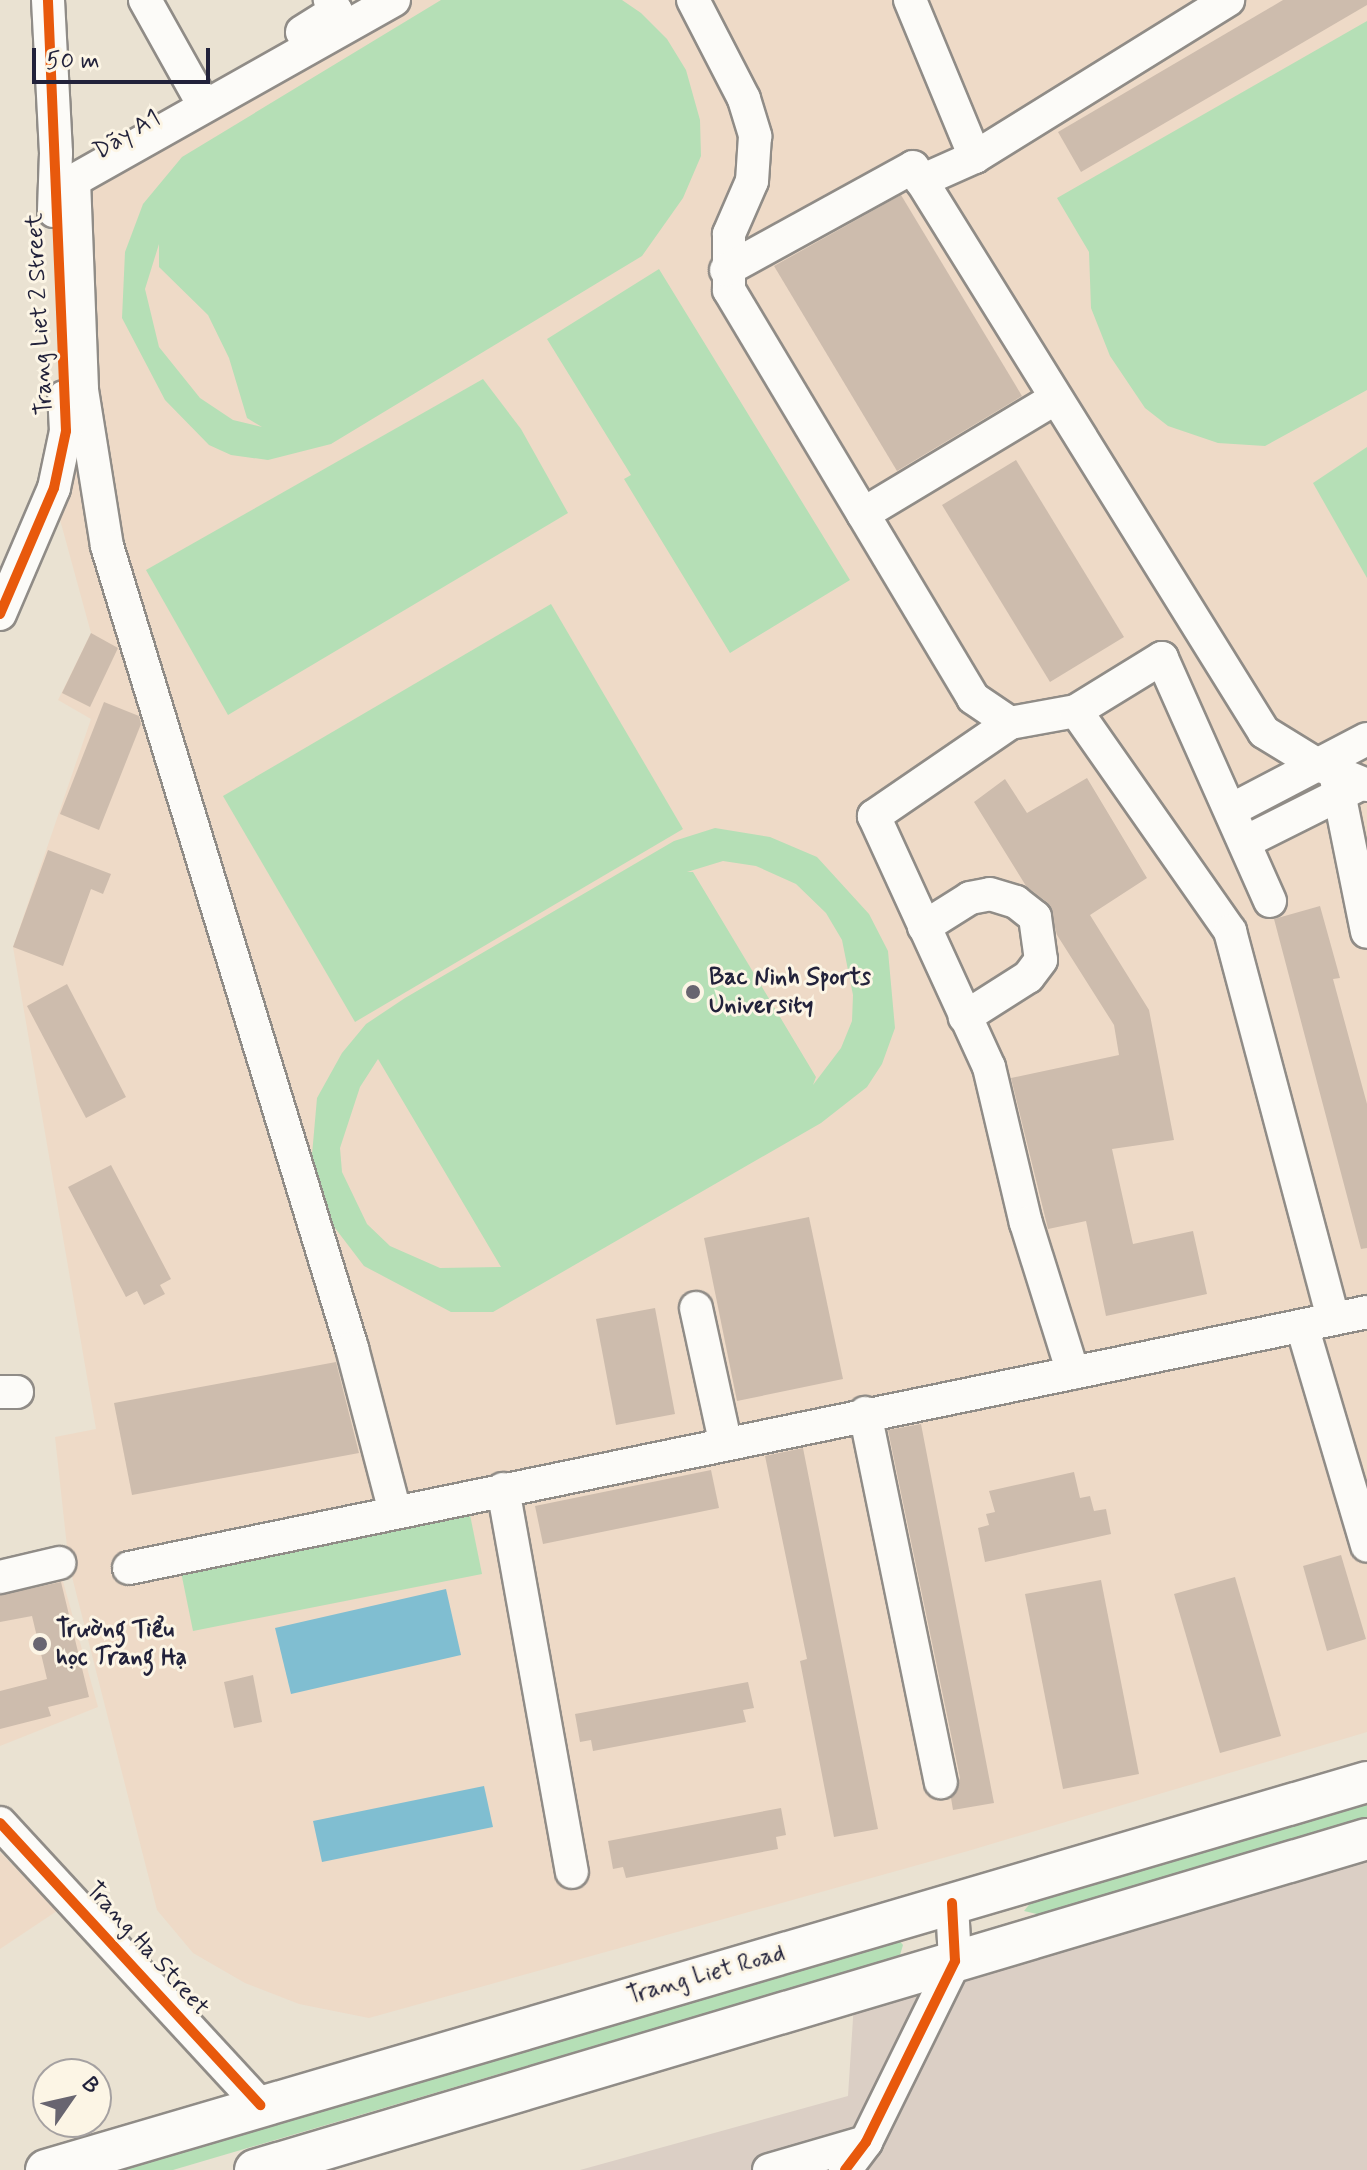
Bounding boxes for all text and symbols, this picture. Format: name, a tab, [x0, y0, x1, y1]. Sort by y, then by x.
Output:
scale bar	[36, 32, 214, 82]
text: 50 m	[46, 46, 100, 77]
street label: Dãy A1	[88, 104, 166, 166]
street label: Trang Liet 2 Street	[20, 212, 60, 416]
place label: Bac Ninh Sports University	[709, 964, 876, 1020]
marker: Bac Ninh Sports University	[684, 983, 702, 1001]
place label: Trường Tiểu học Trang Hạ	[56, 1616, 189, 1672]
marker: Trường Tiểu học Trang Hạ	[31, 1635, 49, 1653]
street label: Trang Ha Street	[79, 1875, 215, 2023]
street label: Trang Liet Road	[624, 1939, 788, 2011]
north arrow	[32, 2058, 112, 2138]
text: B	[75, 2072, 106, 2099]

